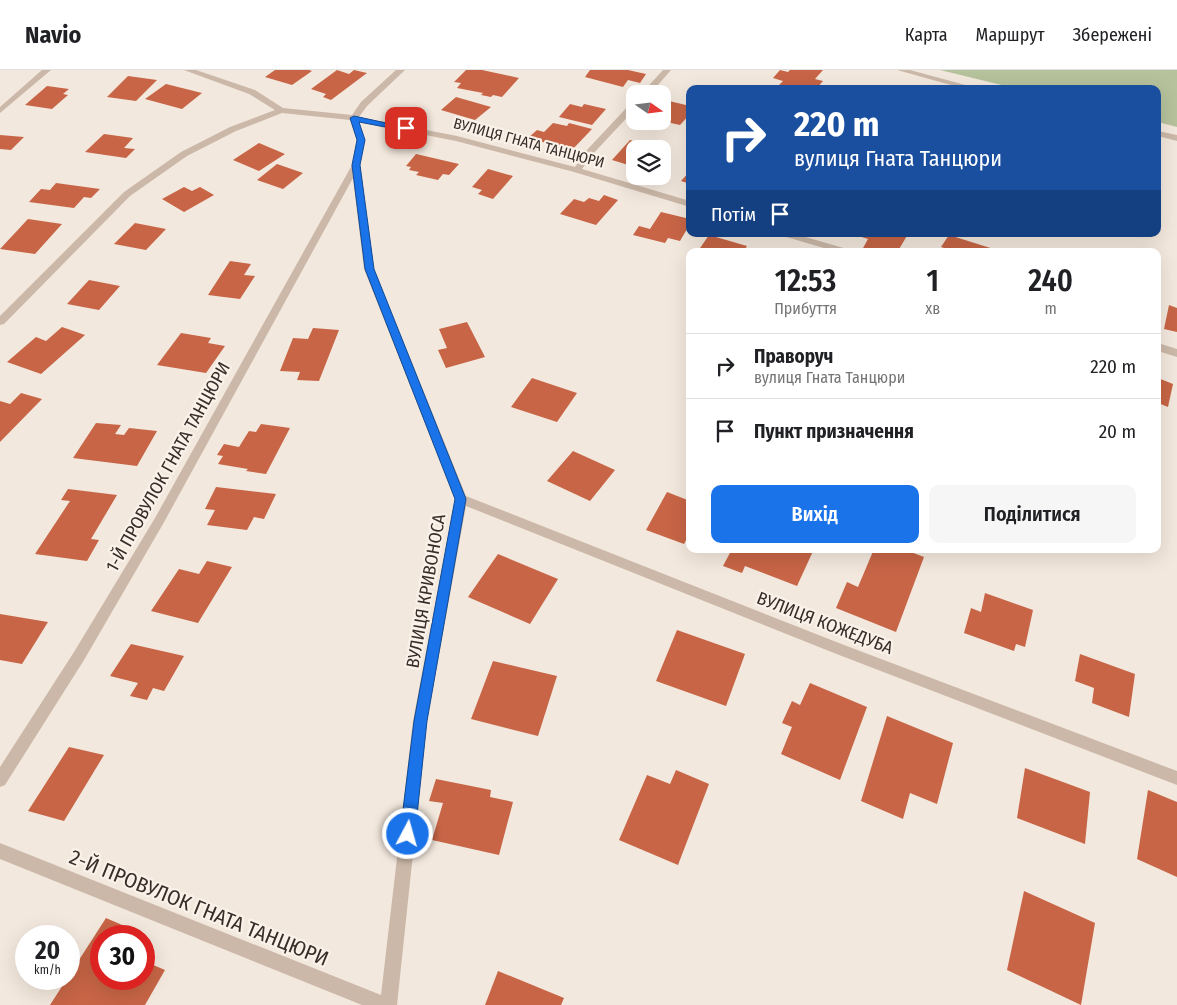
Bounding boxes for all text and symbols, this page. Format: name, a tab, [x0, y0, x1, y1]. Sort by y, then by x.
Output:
text: Navio	[25, 21, 81, 49]
text: Карта	[905, 24, 948, 46]
text: Маршрут	[976, 24, 1045, 46]
text: Збережені	[1073, 24, 1152, 46]
north arrow	[626, 85, 671, 130]
map controls	[626, 85, 671, 185]
text: 220 m	[794, 103, 880, 145]
icon: right	[711, 105, 776, 170]
pin	[385, 107, 427, 149]
icon: arrive	[392, 114, 420, 142]
street label: ВУЛИЦЯ ГНАТА ТАНЦЮРИ	[451, 114, 607, 172]
button: layers	[626, 140, 671, 185]
text: вулиця Гната Танцюри	[794, 145, 1002, 172]
icon: arrive	[766, 200, 794, 228]
text: Потім	[711, 203, 756, 226]
text: 12:53	[775, 263, 836, 299]
text: 1	[926, 263, 939, 299]
text: 240	[1028, 263, 1073, 299]
text: Прибуття	[774, 299, 837, 318]
text: хв	[925, 299, 940, 318]
text: m	[1044, 299, 1057, 318]
text: Праворуч	[754, 345, 833, 368]
icon: right	[711, 352, 739, 380]
text: 220 m	[1090, 355, 1136, 378]
street label: 1-Й ПРОВУЛОК ГНАТА ТАНЦЮРИ	[101, 358, 235, 576]
text: вулиця Гната Танцюри	[754, 368, 905, 387]
icon: arrive	[711, 417, 739, 445]
text: Пункт призначення	[754, 420, 914, 443]
text: 20 m	[1099, 420, 1136, 443]
button: Вихід	[711, 485, 919, 543]
button: Поділитися	[929, 485, 1136, 543]
street label: ВУЛИЦЯ КРИВОНОСА	[402, 512, 450, 670]
street label: ВУЛИЦЯ КОЖЕДУБА	[754, 587, 897, 659]
position arrow	[381, 807, 433, 859]
street label: 2-Й ПРОВУЛОК ГНАТА ТАНЦЮРИ	[66, 844, 332, 972]
speed limit sign: 30	[90, 925, 155, 990]
text: 20	[35, 936, 60, 966]
text: km/h	[34, 963, 61, 977]

